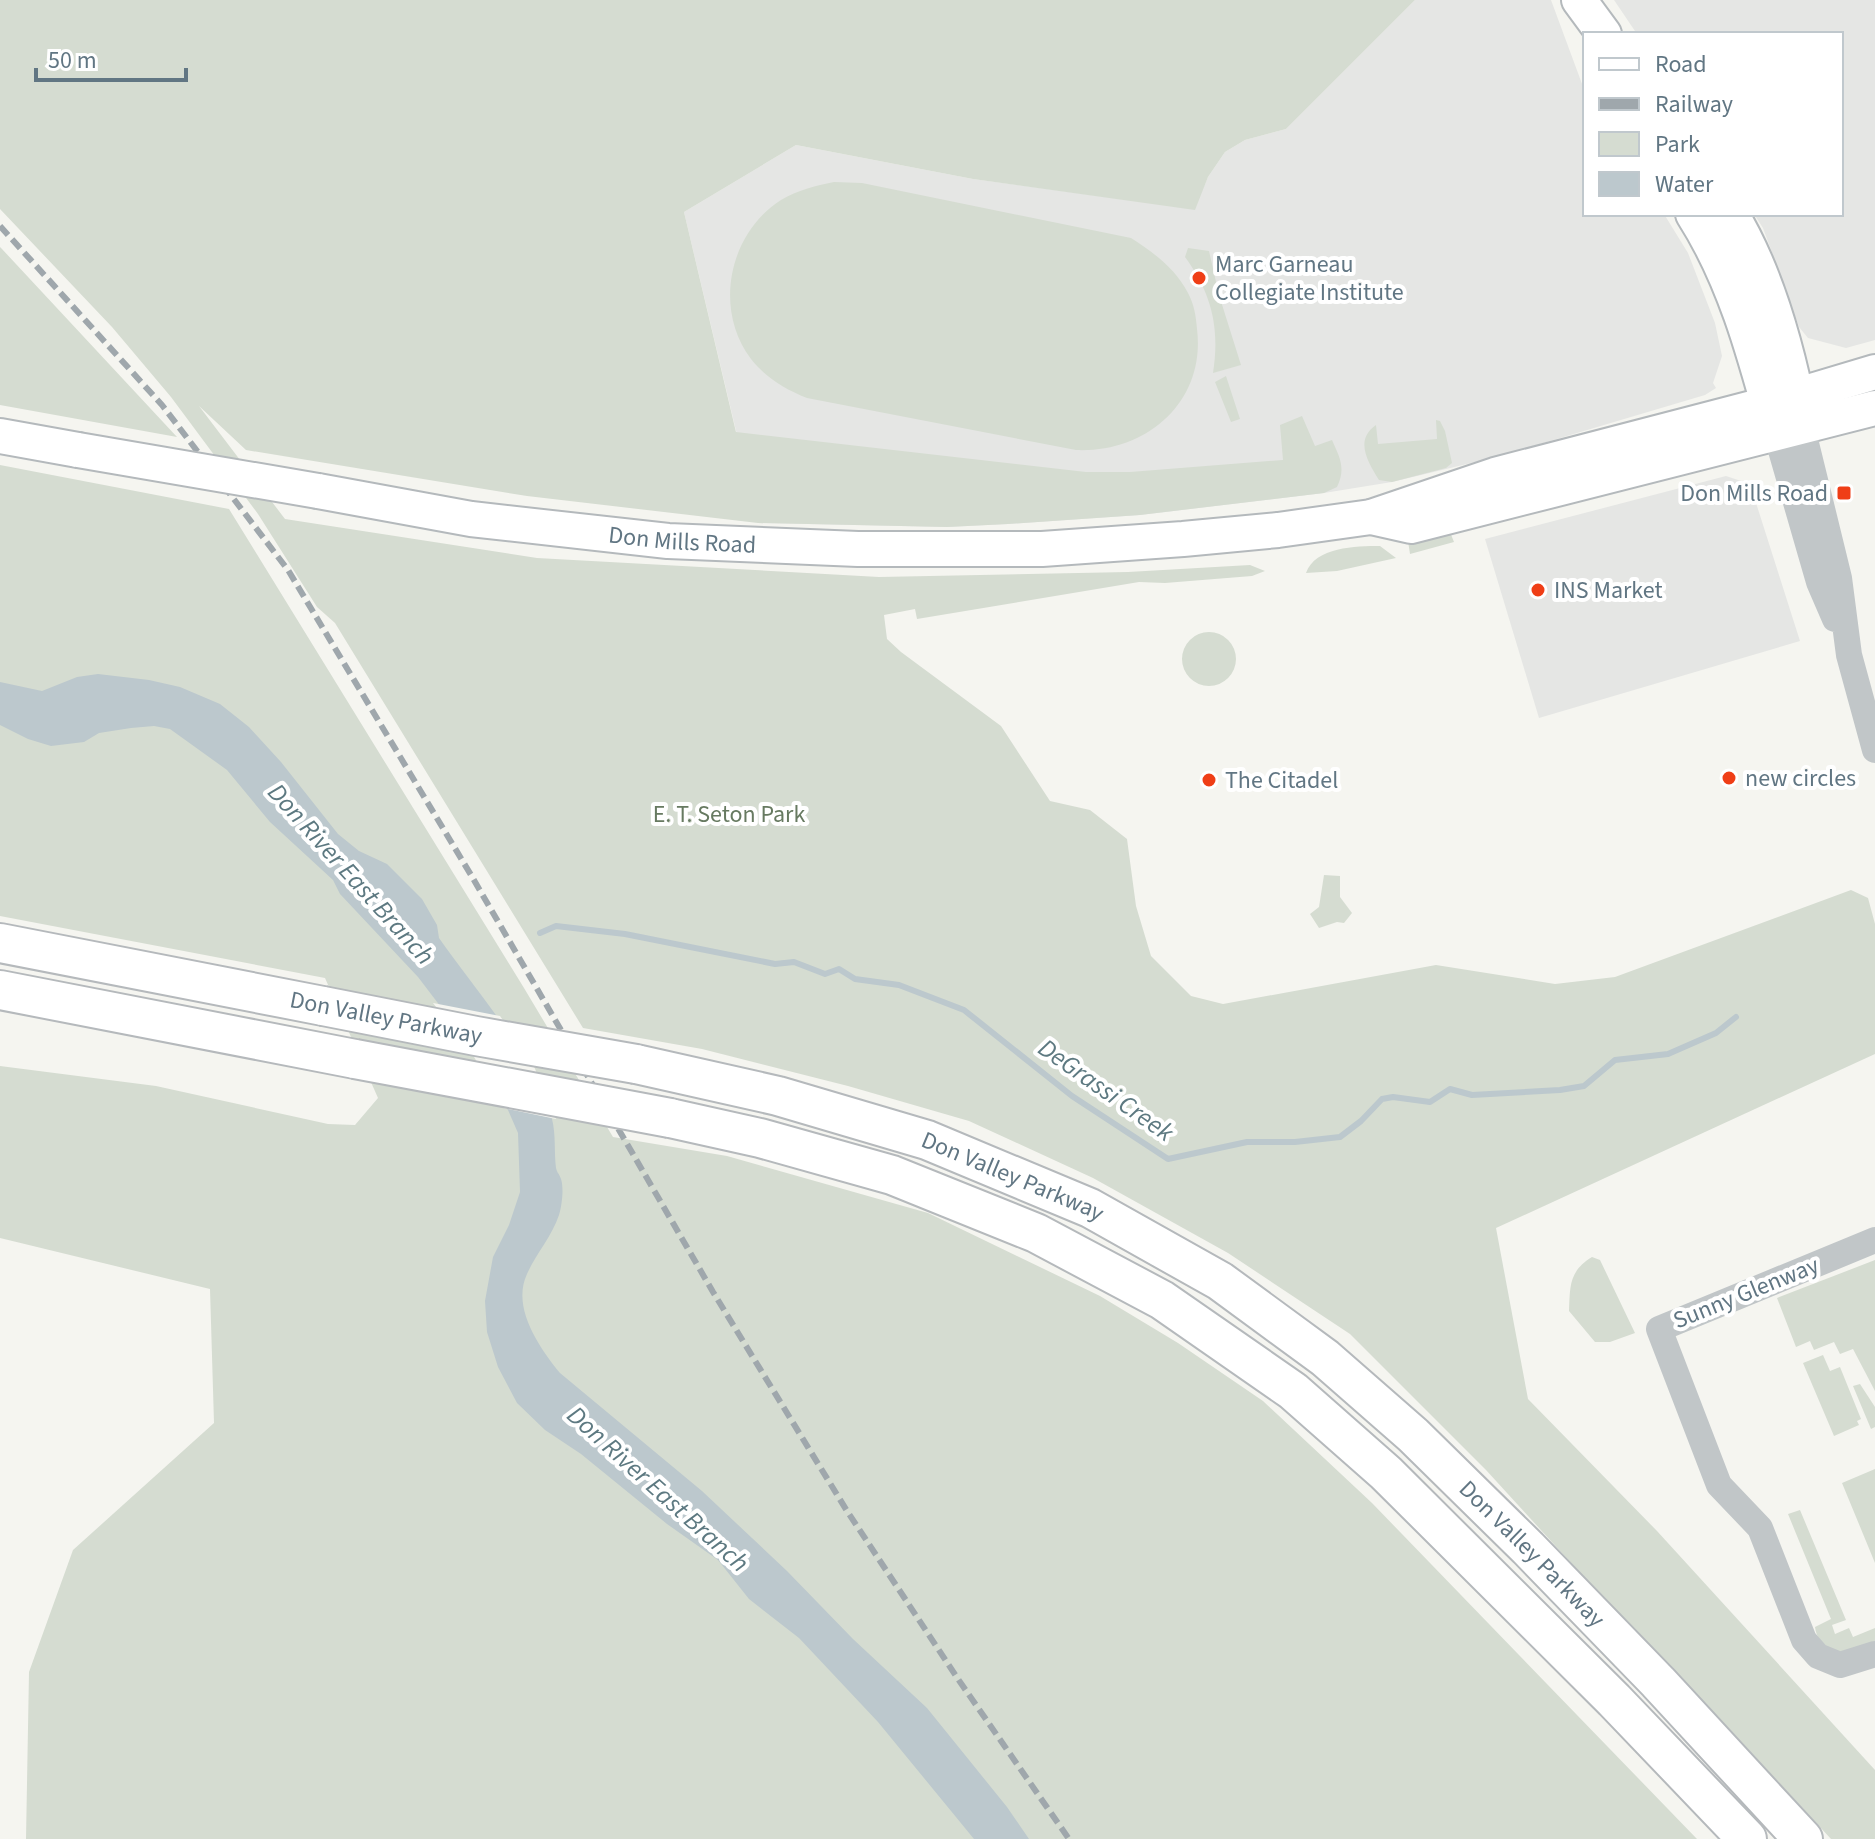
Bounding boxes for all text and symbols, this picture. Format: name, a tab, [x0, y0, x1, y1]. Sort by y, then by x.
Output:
scale bar	[36, 32, 186, 82]
legend	[1583, 32, 1843, 216]
text: 50 m	[48, 43, 97, 78]
text: Road	[1655, 47, 1707, 82]
text: Railway	[1655, 87, 1733, 122]
text: Park	[1655, 127, 1700, 162]
text: Water	[1655, 167, 1714, 202]
place label: Marc Garneau Collegiate Institute	[1215, 247, 1404, 310]
marker: Marc Garneau Collegiate Institute	[1190, 269, 1208, 287]
place label: Don Mills Road	[1680, 476, 1828, 511]
marker: Don Mills Road	[1835, 484, 1853, 502]
street label: Don Mills Road	[607, 517, 757, 562]
place label: INS Market	[1554, 573, 1663, 608]
marker: INS Market	[1529, 581, 1547, 599]
place label: new circles	[1745, 761, 1856, 796]
place label: The Citadel	[1225, 763, 1338, 798]
marker: new circles	[1720, 769, 1738, 787]
marker: The Citadel	[1200, 771, 1218, 789]
water label: Don River East Branch	[259, 775, 443, 973]
park label: E. T. Seton Park	[653, 797, 805, 832]
street label: Don Valley Parkway	[287, 982, 485, 1054]
water label: DeGrassi Creek	[1031, 1030, 1182, 1151]
street label: Don Valley Parkway	[916, 1122, 1111, 1230]
street label: Sunny Glenway	[1668, 1248, 1824, 1338]
water label: Don River East Branch	[559, 1397, 757, 1581]
street label: Don Valley Parkway	[1451, 1472, 1613, 1635]

